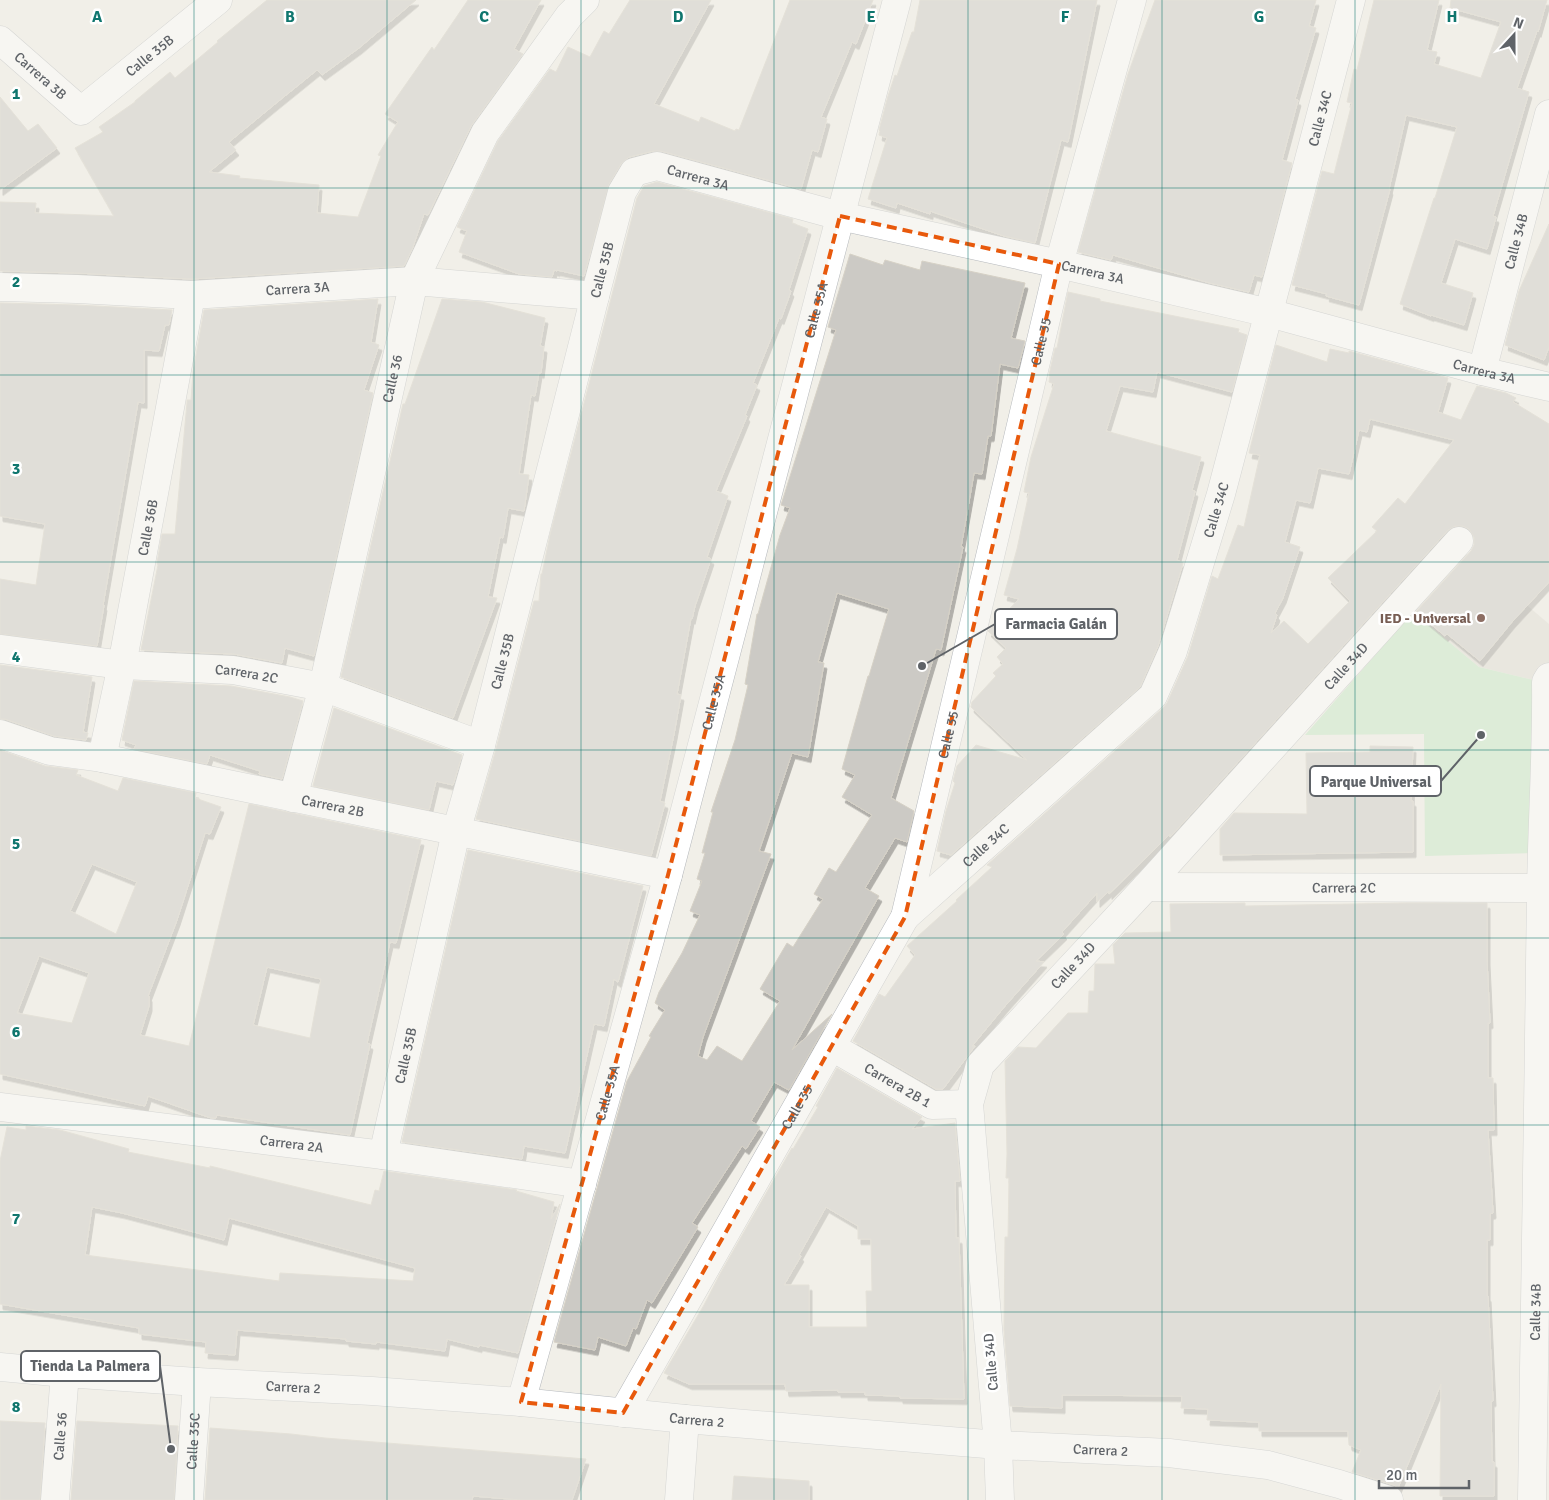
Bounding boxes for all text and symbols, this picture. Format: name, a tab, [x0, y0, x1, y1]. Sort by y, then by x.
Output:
text: A	[92, 7, 103, 27]
text: B	[285, 7, 295, 27]
text: C	[479, 7, 489, 27]
text: D	[673, 7, 684, 27]
text: E	[866, 7, 876, 27]
text: F	[1061, 7, 1070, 27]
text: G	[1254, 7, 1264, 27]
text: H	[1447, 7, 1457, 27]
north arrow	[1489, 10, 1539, 60]
text: N	[1511, 14, 1526, 33]
street label: Calle 35B	[122, 31, 177, 80]
street label: Carrera 3B	[11, 48, 70, 103]
text: 1	[12, 84, 21, 104]
street label: Calle 34C	[1304, 89, 1335, 148]
street label: Carrera 3A	[665, 161, 732, 194]
street label: Calle 34B	[1500, 212, 1531, 271]
street label: Calle 35B	[586, 240, 617, 300]
street label: Carrera 3A	[1060, 256, 1126, 288]
text: 2	[12, 272, 20, 292]
street label: Carrera 3A	[265, 278, 330, 299]
street label: Calle 35A	[800, 280, 831, 340]
street label: Calle 35	[1027, 316, 1055, 367]
street label: Calle 36	[379, 353, 406, 404]
street label: Carrera 3A	[1451, 355, 1518, 387]
text: 3	[12, 459, 20, 479]
street label: Calle 34C	[1200, 480, 1232, 540]
street label: Calle 36B	[134, 498, 161, 557]
callout: Farmacia Galán	[995, 609, 1117, 639]
place label: IED - Universal	[1380, 610, 1472, 627]
marker: IED - Universal	[1475, 612, 1487, 624]
text: Farmacia Galán	[1005, 615, 1107, 633]
street label: Calle 35B	[487, 632, 518, 691]
street label: Calle 34D	[1320, 639, 1371, 693]
text: 4	[12, 647, 21, 667]
street label: Carrera 2C	[215, 661, 280, 687]
street label: Calle 35A	[698, 672, 729, 732]
street label: Calle 35	[934, 709, 962, 760]
callout: Parque Universal	[1310, 766, 1441, 796]
text: Parque Universal	[1320, 773, 1432, 791]
street label: Carrera 2B	[300, 791, 366, 821]
street label: Calle 34C	[959, 820, 1013, 870]
text: 5	[12, 834, 20, 854]
street label: Carrera 2C	[1312, 879, 1376, 896]
street label: Calle 34D	[1047, 938, 1099, 992]
text: 6	[12, 1022, 21, 1042]
street label: Calle 35B	[391, 1026, 420, 1085]
street label: Carrera 2B 1	[861, 1059, 934, 1111]
street label: Calle 35A	[591, 1063, 623, 1123]
street label: Calle 35	[778, 1082, 816, 1132]
street label: Carrera 2A	[259, 1131, 325, 1156]
text: 7	[12, 1209, 21, 1229]
street label: Calle 34B	[1526, 1283, 1544, 1341]
street label: Calle 34D	[980, 1333, 1002, 1391]
callout: Tienda La Palmera	[21, 1351, 160, 1381]
text: Tienda La Palmera	[30, 1357, 150, 1375]
street label: Carrera 2	[265, 1377, 321, 1397]
text: 8	[12, 1397, 21, 1417]
street label: Carrera 2	[668, 1409, 725, 1431]
street label: Calle 36	[50, 1411, 70, 1461]
street label: Calle 35C	[183, 1412, 203, 1470]
street label: Carrera 2	[1073, 1440, 1129, 1460]
scale bar	[1379, 1458, 1469, 1490]
text: 20 m	[1386, 1466, 1417, 1484]

